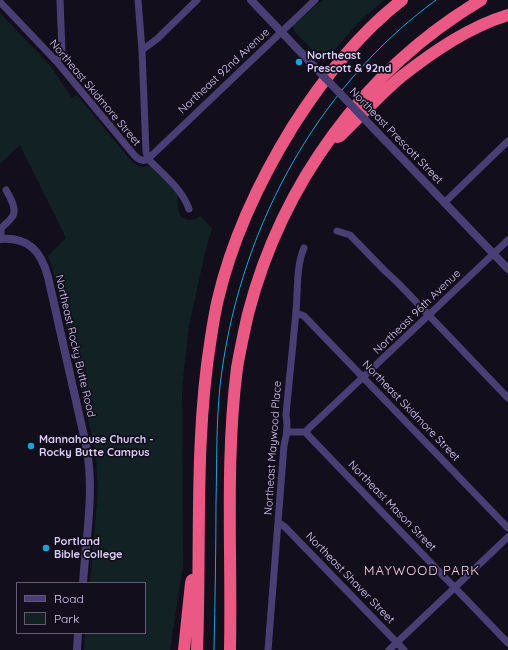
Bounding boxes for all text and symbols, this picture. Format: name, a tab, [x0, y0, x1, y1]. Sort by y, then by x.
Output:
street label: Northeast 92nd Avenue	[176, 25, 272, 117]
street label: Northeast Skidmore Street	[47, 37, 143, 149]
place label: Northeast Prescott & 92nd	[307, 49, 391, 75]
marker: Northeast Prescott & 92nd	[294, 57, 304, 67]
street label: Northeast Prescott Street	[347, 85, 445, 187]
street label: Northeast 96th Avenue	[371, 267, 463, 357]
street label: Northeast Rocky Butte Road	[52, 273, 98, 419]
street label: Northeast Skidmore Street	[359, 358, 463, 464]
street label: Northeast Maywood Place	[262, 380, 284, 516]
place label: Mannahouse Church - Rocky Butte Campus	[39, 433, 154, 459]
marker: Mannahouse Church - Rocky Butte Campus	[26, 441, 36, 451]
street label: Northeast Mason Street	[345, 458, 439, 554]
street label: Northeast Shaver Street	[303, 530, 397, 626]
place label: Portland Bible College	[54, 535, 122, 561]
marker: Portland Bible College	[41, 543, 51, 553]
district label: MAYWOOD PARK	[364, 563, 480, 579]
legend	[16, 582, 146, 634]
text: Road	[54, 591, 84, 606]
text: Park	[54, 611, 79, 626]

